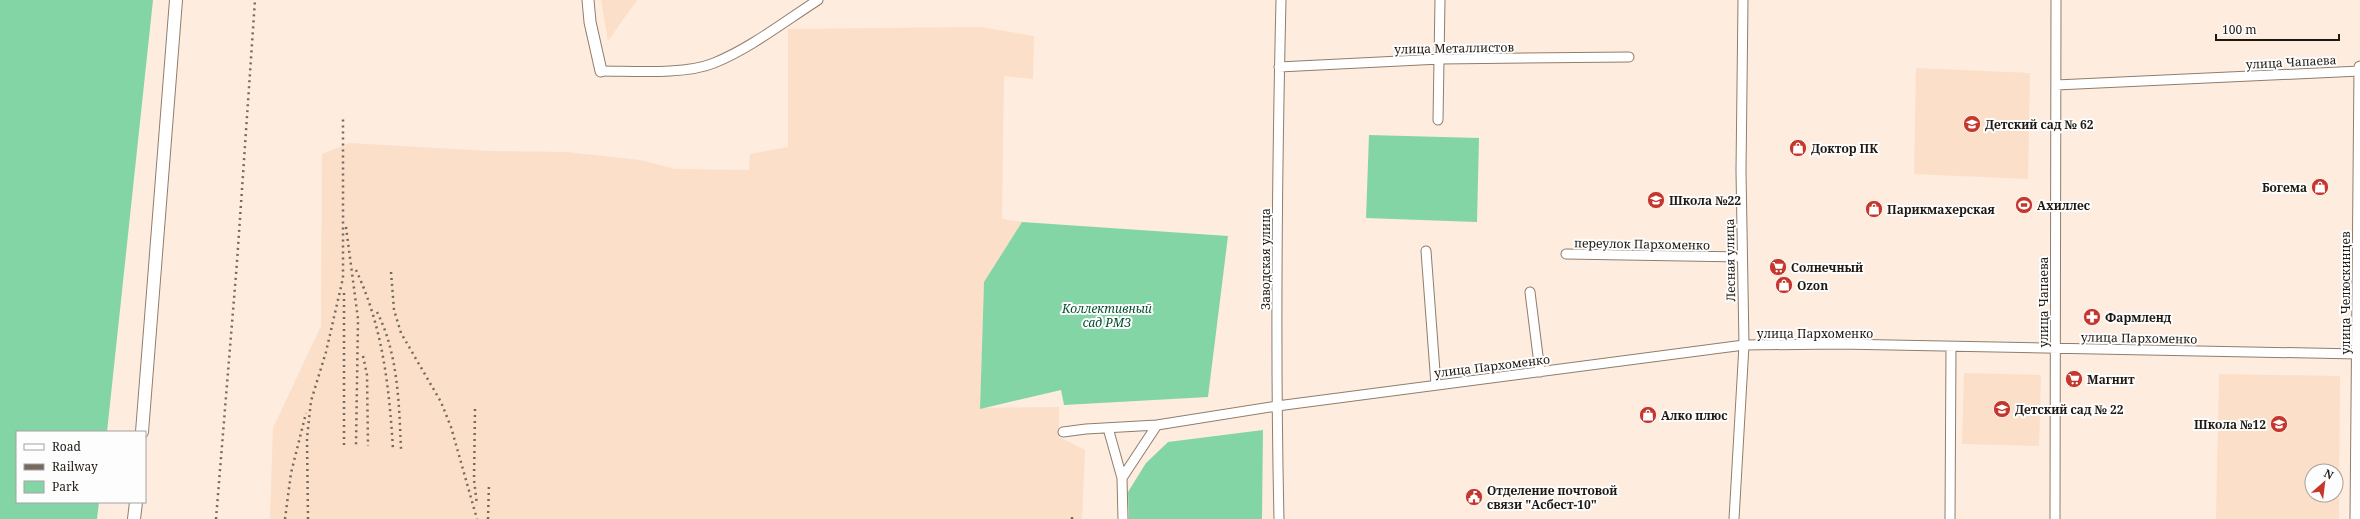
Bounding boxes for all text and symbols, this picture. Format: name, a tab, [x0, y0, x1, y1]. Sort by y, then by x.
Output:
scale bar	[2216, 16, 2339, 42]
text: 100 m	[2222, 21, 2257, 38]
street label: улица Металлистов	[1394, 38, 1514, 58]
street label: улица Чапаева	[2245, 51, 2337, 73]
school or university icon: Детский сад № 62	[1962, 114, 1982, 134]
place label: Детский сад № 62	[1985, 116, 2094, 133]
shop icon: Доктор ПК	[1788, 138, 1808, 158]
place label: Доктор ПК	[1811, 140, 1878, 157]
shop icon: Богема	[2310, 177, 2330, 197]
place label: Богема	[2262, 179, 2307, 196]
school or university icon: Школа №22	[1646, 190, 1666, 210]
place label: Школа №22	[1669, 192, 1741, 209]
sports icon: Ахиллес	[2014, 195, 2034, 215]
place label: Ахиллес	[2037, 197, 2090, 214]
shop icon: Парикмахерская	[1864, 199, 1884, 219]
place label: Парикмахерская	[1887, 201, 1996, 218]
street label: Заводская улица	[1257, 208, 1274, 310]
street label: Лесная улица	[1721, 218, 1739, 302]
street label: улица Челюскинцев	[2337, 231, 2354, 355]
street label: переулок Пархоменко	[1574, 234, 1710, 254]
street label: улица Чапаева	[2035, 256, 2052, 347]
supermarket icon: Солнечный	[1768, 257, 1788, 277]
place label: Солнечный	[1791, 259, 1863, 276]
shop icon: Ozon	[1774, 275, 1794, 295]
place label: Ozon	[1797, 277, 1828, 294]
park label: Коллективный сад РМЗ	[1061, 300, 1152, 331]
pharmacy icon: Фармленд	[2082, 307, 2102, 327]
place label: Фармленд	[2105, 309, 2172, 326]
street label: улица Пархоменко	[1757, 325, 1873, 342]
street label: улица Пархоменко	[2081, 328, 2197, 348]
street label: улица Пархоменко	[1433, 350, 1551, 382]
supermarket icon: Магнит	[2064, 369, 2084, 389]
place label: Магнит	[2087, 371, 2135, 388]
school or university icon: Детский сад № 22	[1992, 399, 2012, 419]
place label: Детский сад № 22	[2015, 401, 2124, 418]
shop icon: Алко плюс	[1638, 405, 1658, 425]
place label: Алко плюс	[1661, 407, 1727, 424]
school or university icon: Школа №12	[2269, 414, 2289, 434]
place label: Школа №12	[2194, 416, 2266, 433]
legend	[16, 431, 146, 503]
text: Road	[52, 438, 82, 455]
text: Railway	[52, 458, 98, 475]
north arrow	[2304, 463, 2344, 503]
text: N	[2322, 465, 2337, 483]
text: Park	[52, 478, 80, 495]
place label: Отделение почтовой связи "Асбест-10"	[1487, 482, 1617, 513]
public building icon: Отделение почтовой связи "Асбест-10"	[1464, 487, 1484, 507]

